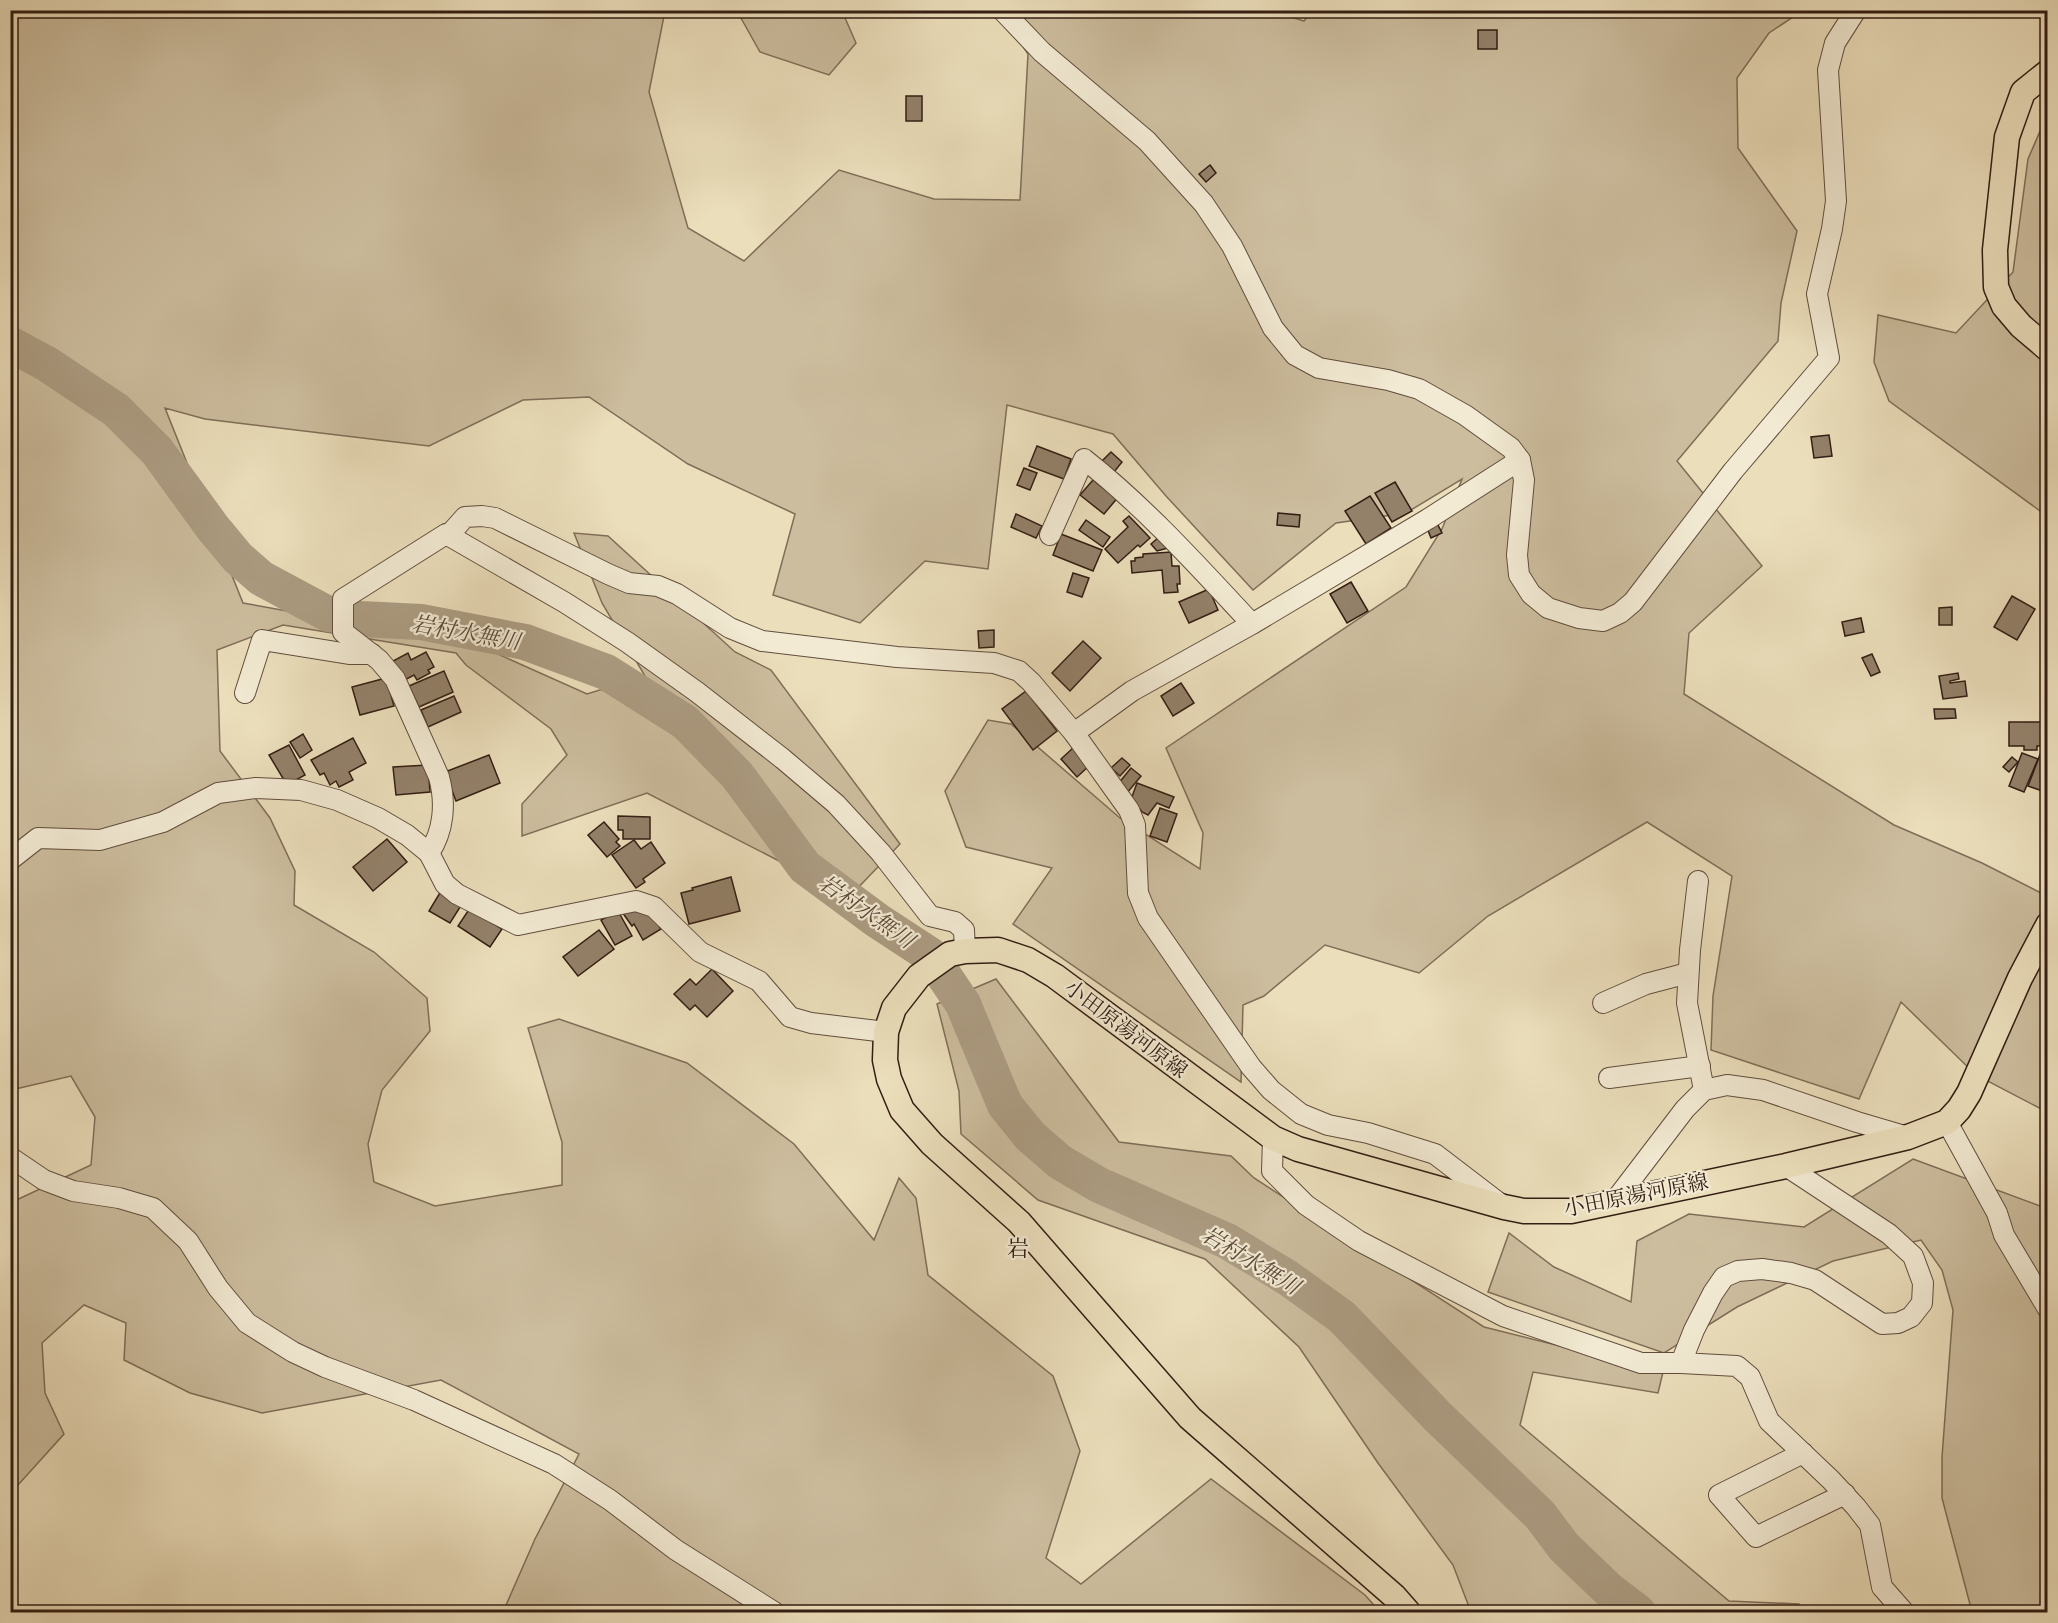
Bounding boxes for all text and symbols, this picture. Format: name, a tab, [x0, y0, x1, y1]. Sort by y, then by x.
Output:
water label: 岩村水無川	[409, 610, 524, 657]
water label: 岩村水無川	[813, 869, 921, 956]
street label: 小田原湯河原線	[1059, 974, 1193, 1084]
street label: 小田原湯河原線	[1561, 1168, 1711, 1223]
water label: 岩村水無川	[1196, 1221, 1307, 1302]
district label: 岩	[1007, 1235, 1029, 1263]

